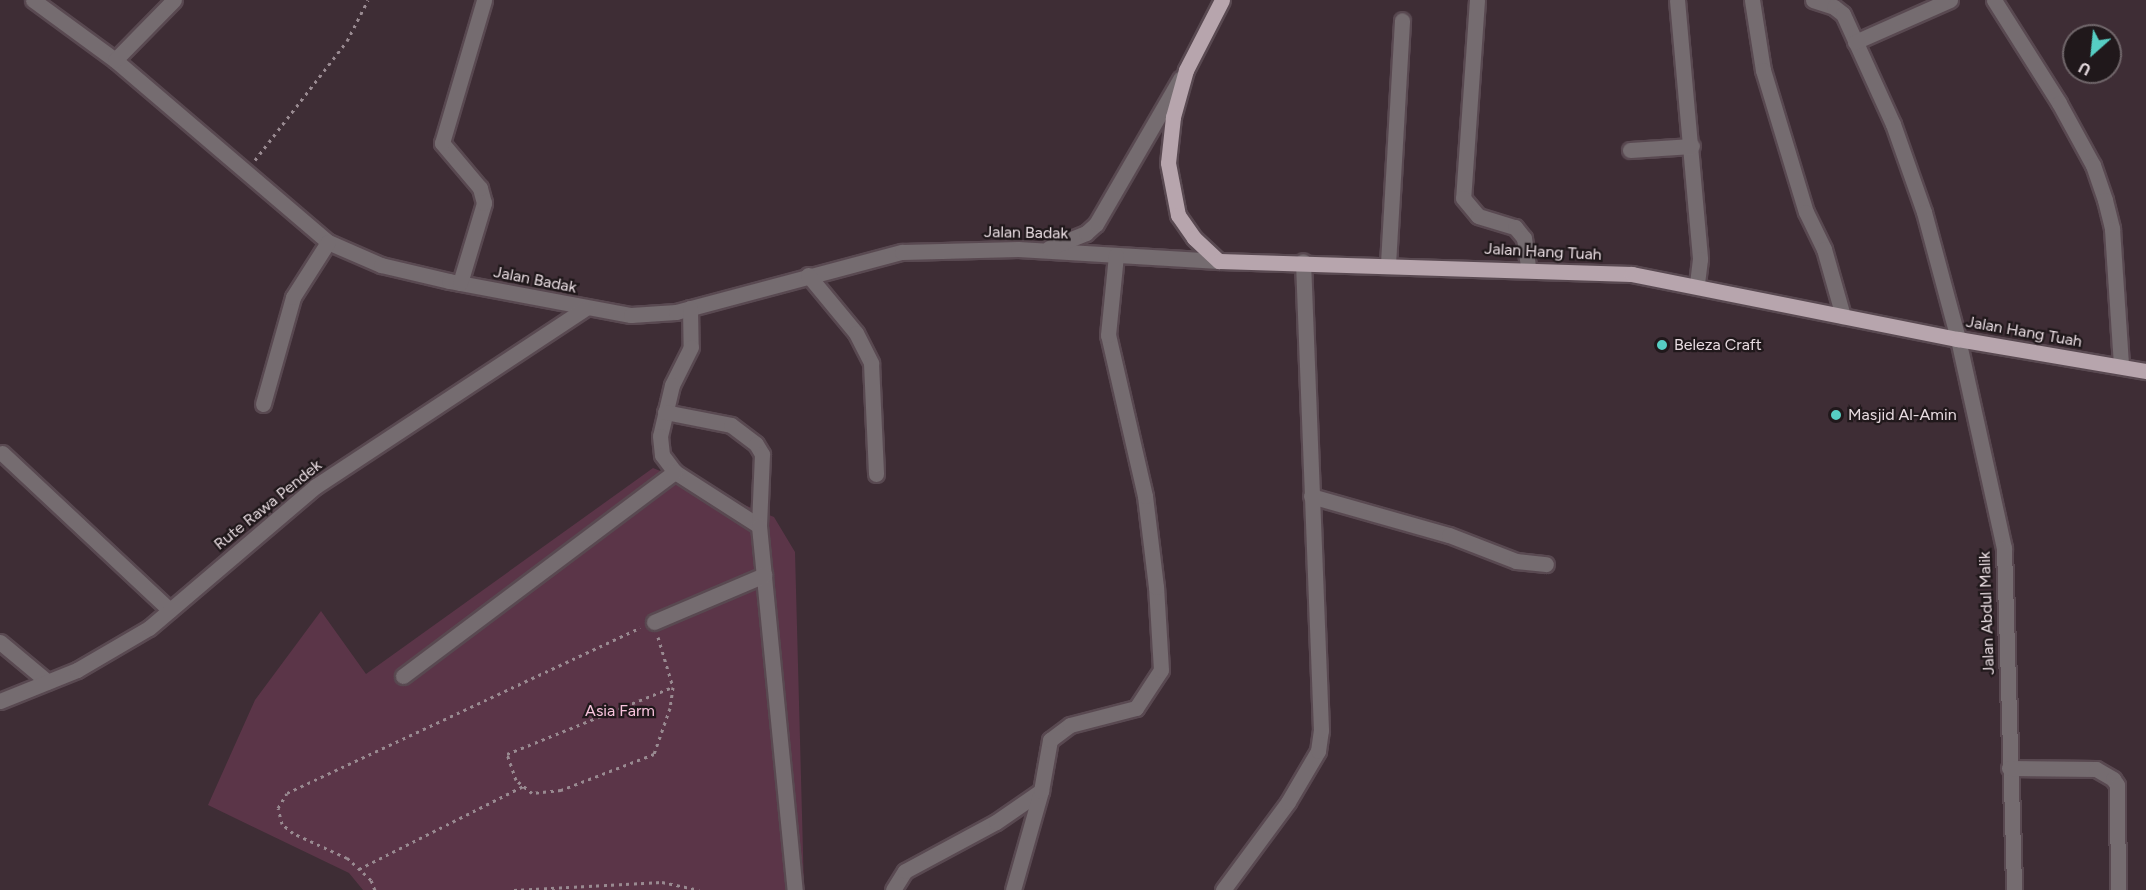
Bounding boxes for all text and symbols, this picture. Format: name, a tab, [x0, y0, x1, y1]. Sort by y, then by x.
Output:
north arrow	[2062, 24, 2122, 84]
text: U	[2075, 58, 2094, 80]
street label: Jalan Badak	[984, 223, 1068, 243]
street label: Jalan Hang Tuah	[1484, 239, 1602, 265]
street label: Jalan Badak	[492, 263, 578, 297]
street label: Jalan Hang Tuah	[1964, 312, 2084, 352]
place label: Beleza Craft	[1674, 335, 1762, 355]
marker: Beleza Craft	[1655, 338, 1669, 352]
place label: Masjid Al-Amin	[1848, 405, 1957, 425]
marker: Masjid Al-Amin	[1829, 408, 1843, 422]
street label: Rute Rawa Pendek	[210, 456, 326, 554]
street label: Jalan Abdul Malik	[1975, 551, 1999, 675]
park label: Asia Farm	[585, 701, 655, 721]

